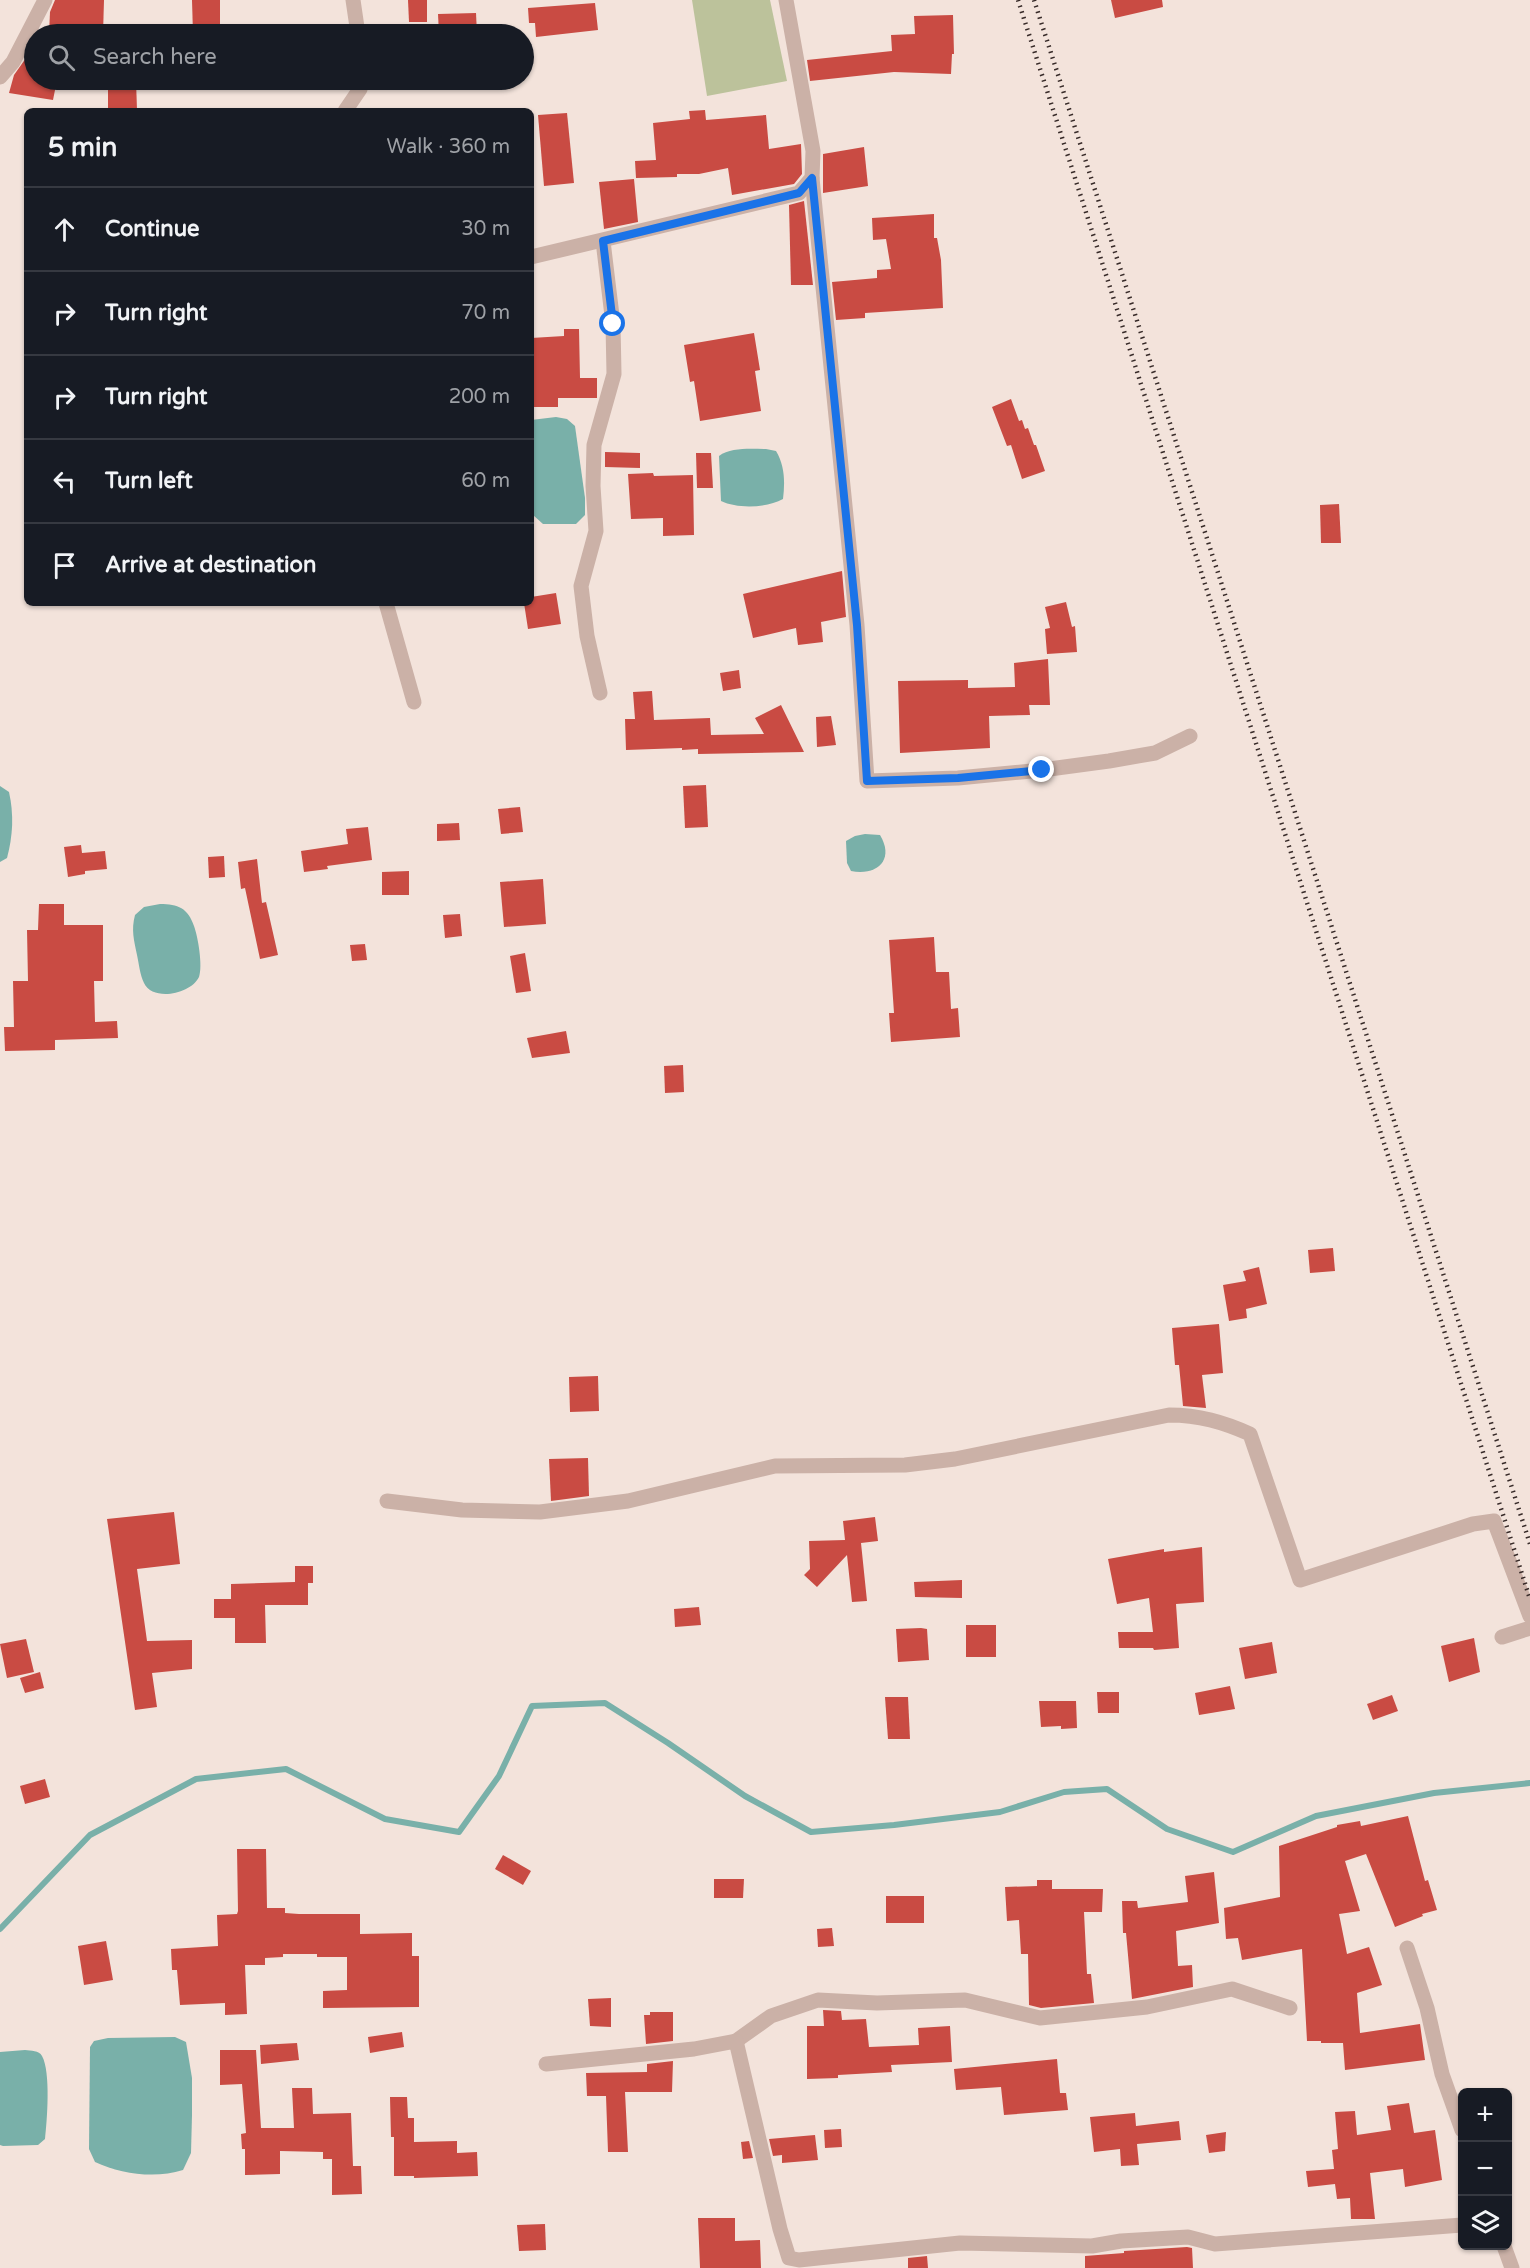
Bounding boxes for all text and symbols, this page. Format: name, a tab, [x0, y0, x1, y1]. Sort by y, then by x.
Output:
search box	[24, 24, 534, 90]
icon: search	[45, 41, 78, 74]
text: Search here	[93, 44, 217, 70]
text: 5 min	[48, 132, 117, 163]
text: Walk · 360 m	[387, 135, 510, 159]
icon: ahead	[48, 213, 81, 246]
text: Continue	[105, 216, 200, 242]
text: 30 m	[461, 217, 510, 241]
icon: right	[48, 297, 81, 330]
text: Turn right	[105, 300, 207, 326]
text: 70 m	[461, 301, 510, 325]
route start	[599, 310, 625, 336]
icon: right	[48, 381, 81, 414]
text: Turn right	[105, 384, 207, 410]
text: 200 m	[449, 385, 510, 409]
icon: left	[48, 465, 81, 498]
text: Turn left	[105, 468, 193, 494]
text: 60 m	[461, 469, 510, 493]
icon: arrive	[48, 549, 81, 582]
text: Arrive at destination	[105, 552, 316, 578]
route end	[1028, 756, 1054, 782]
map controls	[1458, 2088, 1512, 2250]
button: +	[1458, 2088, 1512, 2142]
button: −	[1458, 2142, 1512, 2196]
button: layers	[1458, 2196, 1512, 2250]

